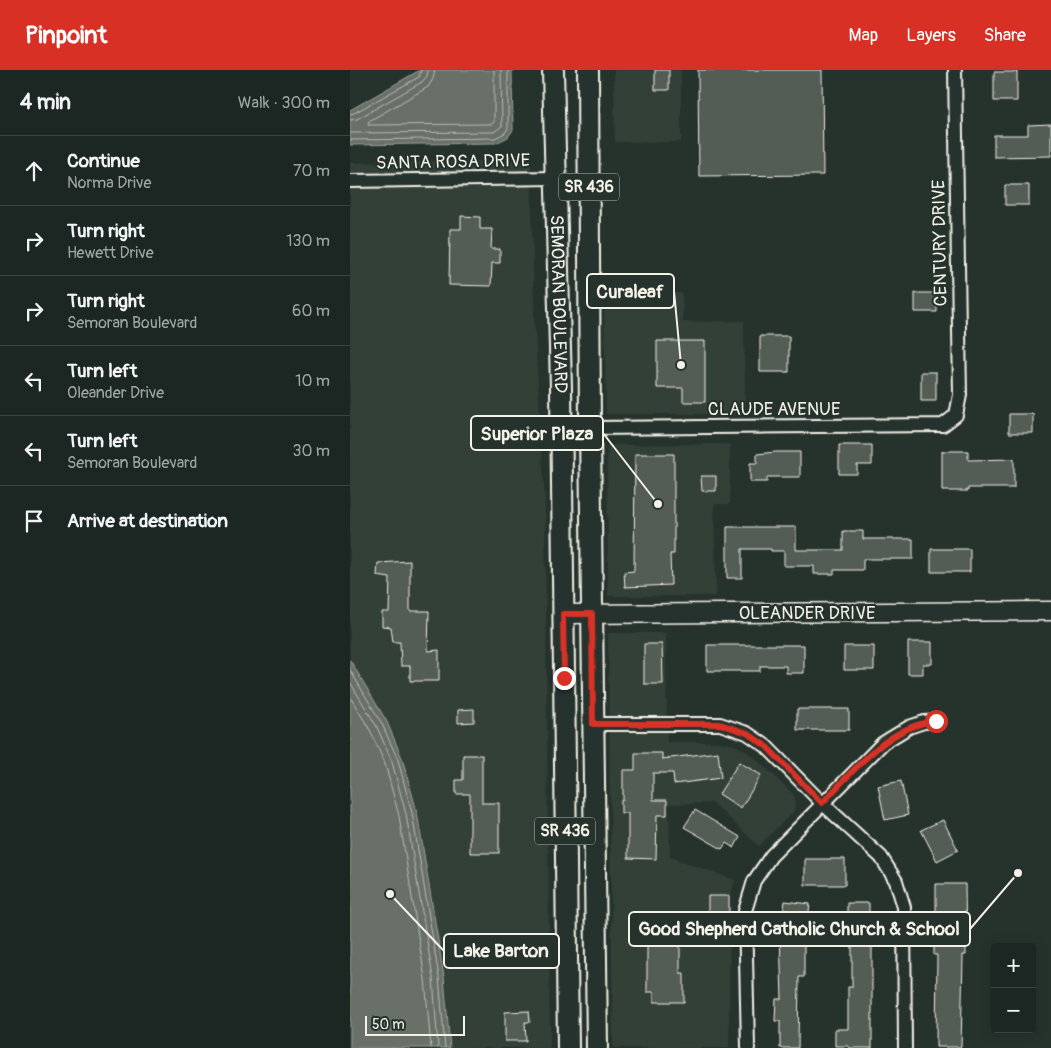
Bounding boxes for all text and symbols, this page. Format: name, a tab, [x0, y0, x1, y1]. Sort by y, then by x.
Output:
text: Pinpoint	[25, 21, 107, 50]
text: Map	[849, 24, 878, 47]
text: Layers	[906, 24, 956, 47]
text: Share	[984, 24, 1026, 47]
text: 4 min	[20, 89, 71, 116]
text: Walk · 300 m	[238, 93, 330, 113]
text: Continue	[67, 149, 140, 173]
street label: SANTA ROSA DRIVE	[376, 149, 530, 175]
icon: ahead	[20, 157, 48, 185]
text: 70 m	[293, 161, 330, 181]
text: Norma Drive	[67, 173, 151, 193]
road number: SR 436	[559, 174, 619, 200]
street label: CENTURY DRIVE	[927, 179, 953, 307]
street label: SEMORAN BOULEVARD	[545, 214, 573, 393]
text: Turn right	[67, 219, 145, 243]
icon: right	[20, 227, 48, 255]
text: 130 m	[286, 231, 330, 251]
text: Hewett Drive	[67, 243, 154, 263]
callout: Curaleaf	[587, 274, 674, 308]
text: Curaleaf	[596, 280, 664, 304]
text: Turn right	[67, 289, 145, 313]
icon: right	[20, 297, 48, 325]
text: 60 m	[292, 301, 330, 321]
text: Semoran Boulevard	[67, 313, 197, 333]
text: Turn left	[67, 359, 137, 383]
icon: left	[20, 367, 48, 395]
text: 10 m	[295, 371, 330, 391]
text: Oleander Drive	[67, 383, 164, 403]
street label: CLAUDE AVENUE	[708, 398, 840, 421]
callout: Superior Plaza	[471, 416, 603, 450]
text: Superior Plaza	[481, 422, 594, 446]
text: Turn left	[67, 429, 137, 453]
icon: left	[20, 437, 48, 465]
text: 30 m	[292, 441, 330, 461]
text: Semoran Boulevard	[67, 453, 197, 473]
icon: arrive	[20, 507, 48, 535]
text: Arrive at destination	[67, 509, 228, 533]
street label: OLEANDER DRIVE	[739, 602, 875, 625]
route end	[553, 667, 576, 690]
route start	[925, 710, 948, 733]
road number: SR 436	[535, 818, 595, 844]
callout: Good Shepherd Catholic Church & School	[629, 912, 970, 946]
text: Good Shepherd Catholic Church & School	[638, 917, 960, 941]
callout: Lake Barton	[444, 934, 559, 968]
text: Lake Barton	[453, 939, 549, 963]
map controls	[991, 943, 1036, 1033]
button: +	[991, 943, 1036, 988]
button: −	[991, 988, 1036, 1033]
scale bar	[365, 1013, 465, 1036]
text: 50 m	[372, 1016, 405, 1033]

